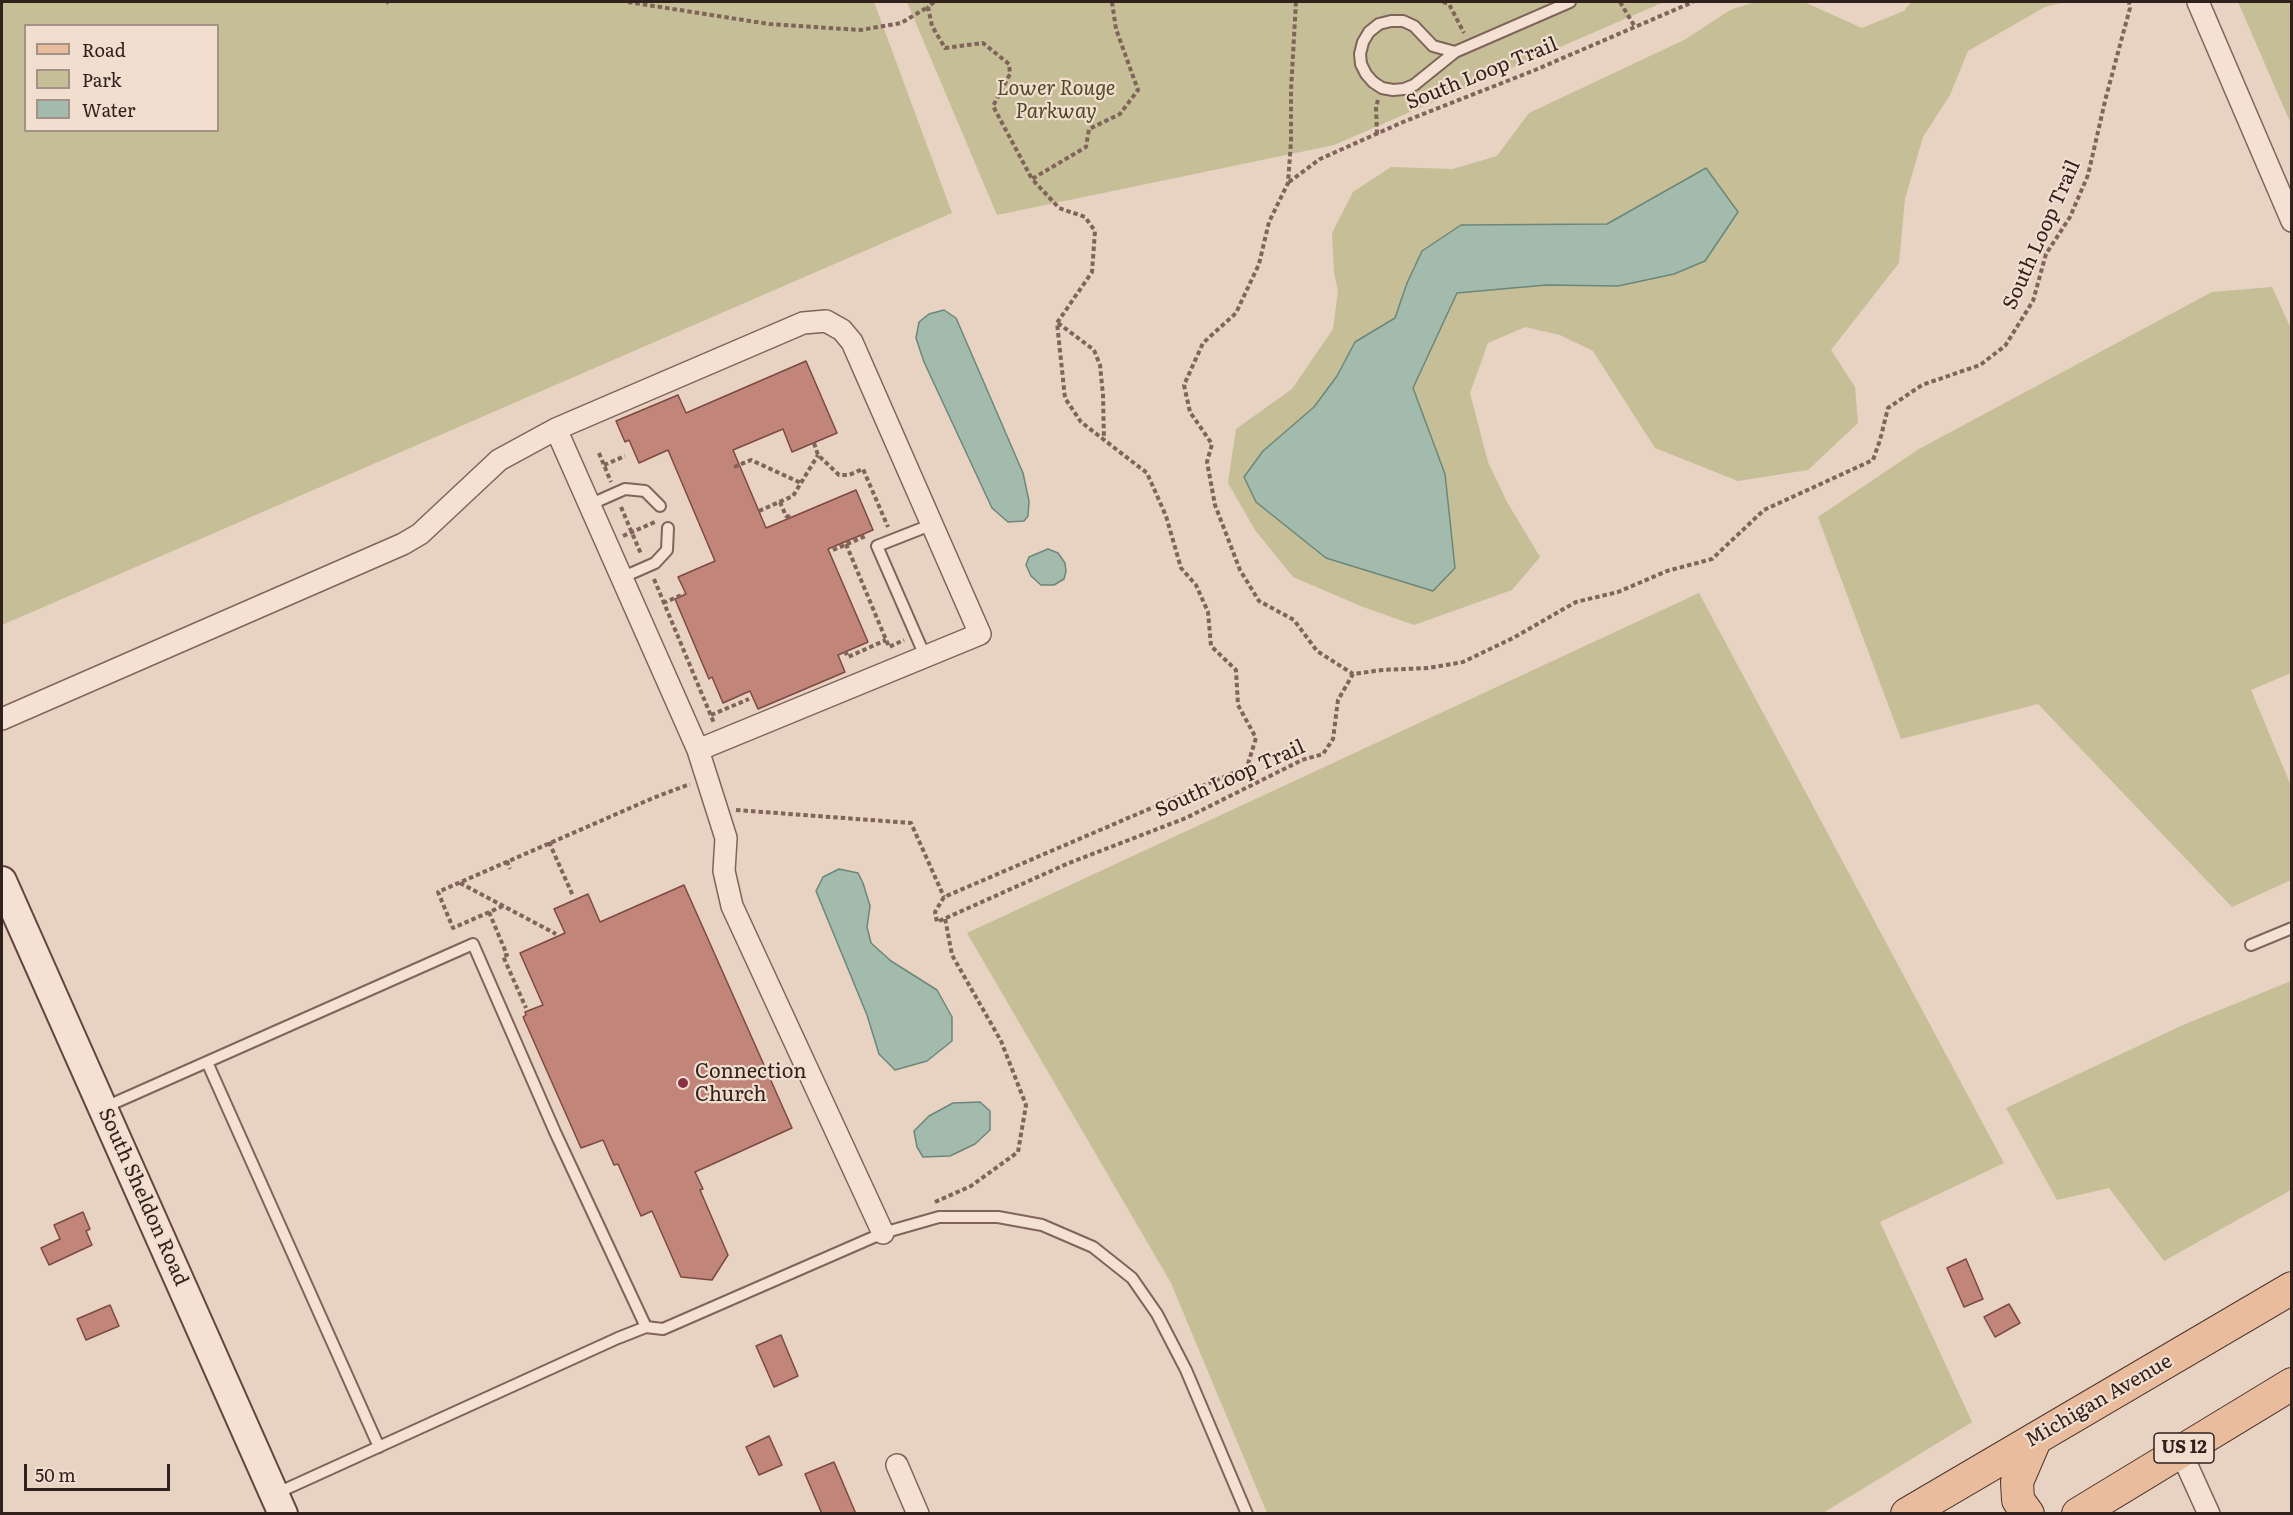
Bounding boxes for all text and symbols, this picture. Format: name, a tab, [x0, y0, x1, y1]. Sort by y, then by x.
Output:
legend	[24, 24, 219, 132]
street label: South Loop Trail	[1403, 33, 1561, 115]
text: Road	[82, 36, 126, 63]
text: Park	[82, 66, 121, 93]
park label: Lower Rouge Parkway	[997, 77, 1115, 124]
text: Water	[82, 96, 135, 123]
street label: South Loop Trail	[1998, 156, 2086, 314]
street label: South Loop Trail	[1151, 735, 1309, 823]
place label: Connection Church	[695, 1060, 807, 1107]
marker: Connection Church	[676, 1076, 690, 1090]
street label: South Sheldon Road	[93, 1104, 193, 1290]
street label: Michigan Avenue	[2021, 1349, 2177, 1453]
road number: US 12	[2154, 1433, 2214, 1463]
scale bar	[27, 1452, 172, 1490]
text: 50 m	[35, 1461, 76, 1488]

